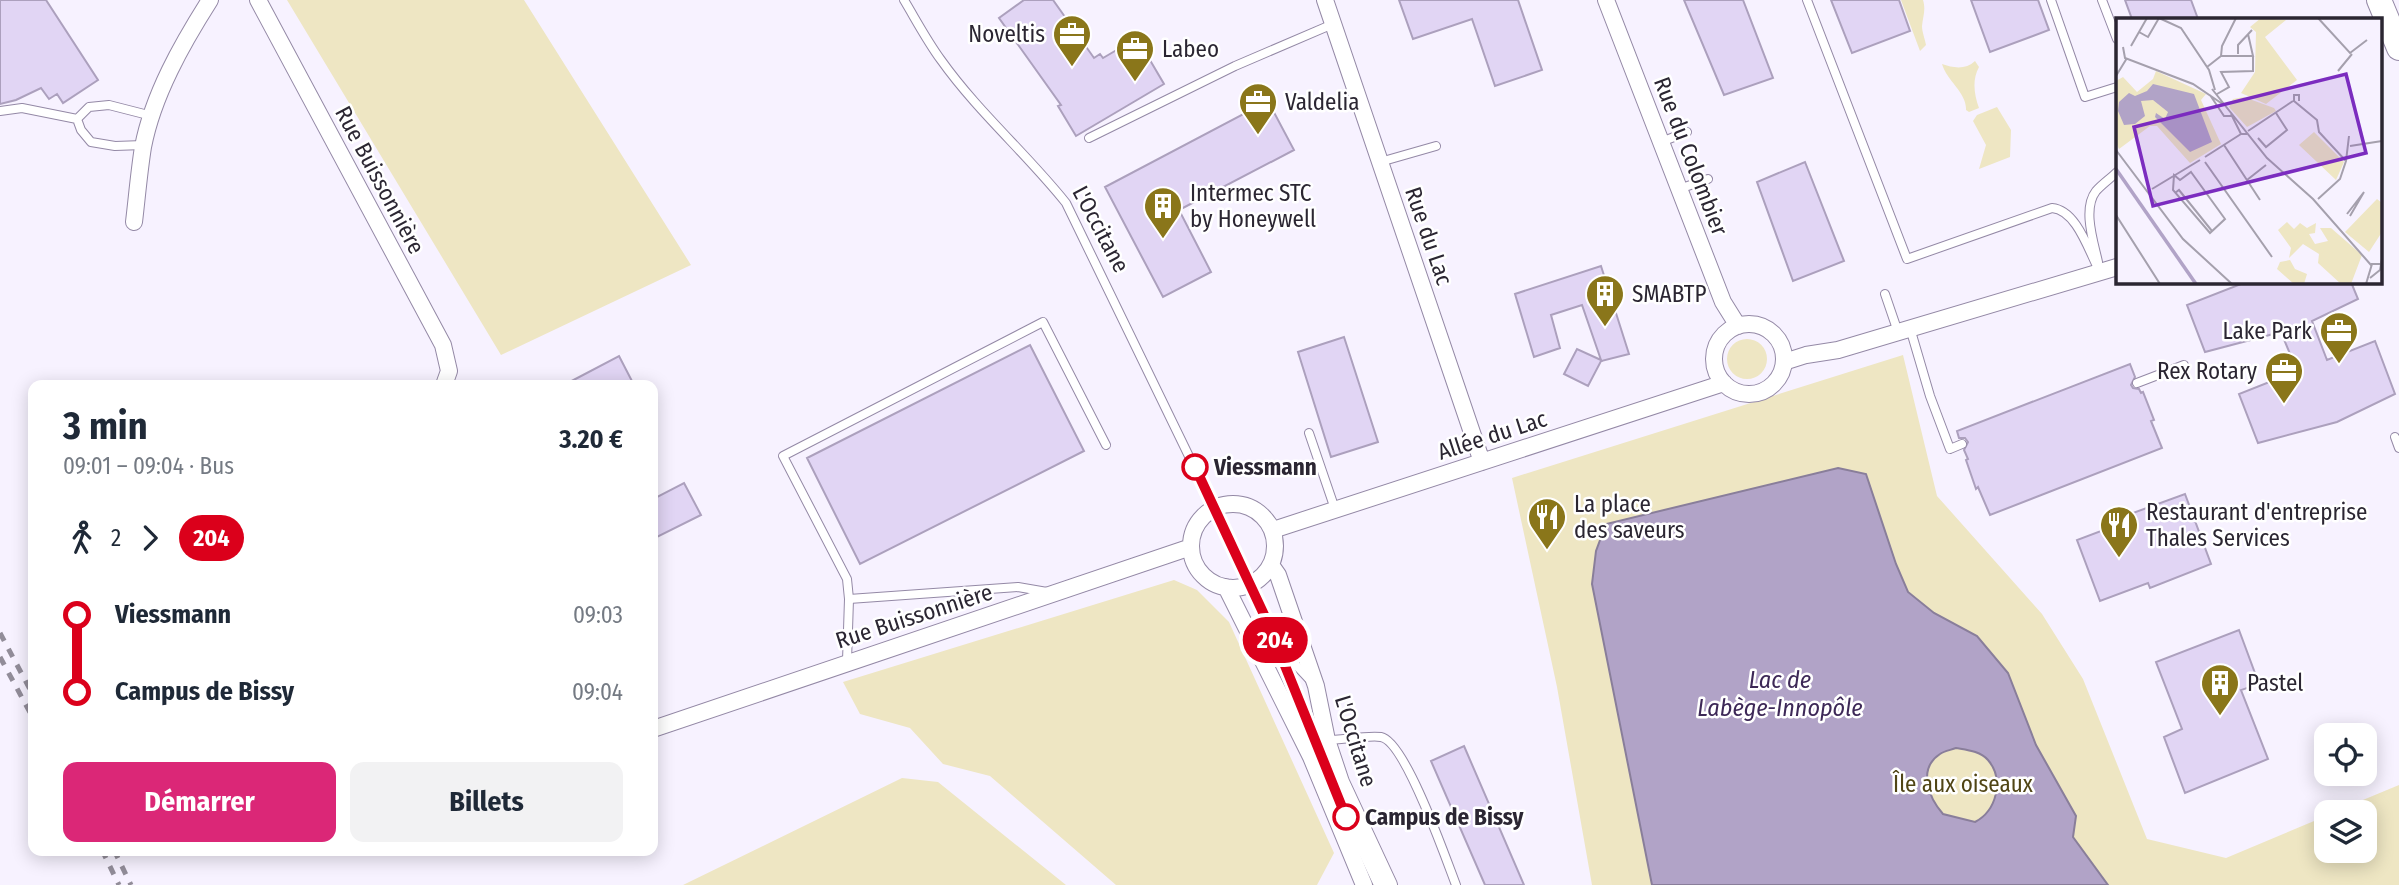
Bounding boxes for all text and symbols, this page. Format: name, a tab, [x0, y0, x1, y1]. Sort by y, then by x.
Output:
office icon: Noveltis	[1051, 13, 1093, 68]
inset map	[2116, 18, 2382, 284]
place label: Noveltis	[968, 20, 1045, 48]
office icon: Labeo	[1114, 28, 1156, 83]
place label: Labeo	[1162, 35, 1219, 63]
street label: Rue du Colombier	[1648, 73, 1734, 239]
office icon: Valdelia	[1237, 81, 1279, 136]
place label: Valdelia	[1285, 88, 1360, 116]
street label: Rue Buissonnière	[329, 101, 431, 259]
place label: Intermec STC by Honeywell	[1190, 179, 1316, 233]
street label: L'Occitane	[1067, 181, 1135, 277]
street label: Rue du Lac	[1399, 183, 1459, 289]
building icon: Intermec STC by Honeywell	[1142, 185, 1184, 240]
building icon: SMABTP	[1584, 273, 1626, 328]
place label: SMABTP	[1632, 280, 1706, 308]
office icon: Lake Park	[2318, 310, 2360, 365]
place label: Lake Park	[2223, 317, 2312, 345]
office icon: Rex Rotary	[2263, 350, 2305, 405]
place label: Rex Rotary	[2157, 357, 2258, 385]
text: 3 min	[63, 403, 148, 449]
street label: Allée du Lac	[1434, 404, 1550, 466]
text: 3.20 €	[559, 424, 623, 455]
text: 09:01 – 09:04 · Bus	[63, 452, 234, 480]
place label: Viessmann	[1213, 453, 1317, 481]
marker: Viessmann	[1182, 454, 1208, 480]
place label: La place des saveurs	[1574, 490, 1685, 544]
restaurant icon: La place des saveurs	[1526, 496, 1568, 551]
place label: Restaurant d'entreprise Thales Services	[2146, 498, 2367, 552]
restaurant icon: Restaurant d'entreprise Thales Services	[2098, 504, 2140, 559]
icon: walk	[63, 519, 101, 557]
icon: forward	[131, 519, 169, 557]
text: 2	[111, 524, 121, 552]
text: 204	[193, 524, 230, 552]
street label: Rue Buissonnière	[832, 577, 996, 655]
text: Viessmann	[115, 599, 231, 630]
text: 09:03	[573, 601, 623, 629]
line badge: 204	[1235, 617, 1315, 663]
text: 204	[1257, 626, 1293, 654]
building icon: Pastel	[2199, 662, 2241, 717]
water label: Lac de Labège-Innopôle	[1697, 666, 1863, 722]
place label: Pastel	[2247, 669, 2303, 697]
text: Campus de Bissy	[115, 676, 294, 707]
text: 09:04	[572, 678, 623, 706]
street label: L'Occitane	[1329, 692, 1383, 790]
map controls	[2314, 723, 2377, 863]
button: locate	[2314, 723, 2377, 786]
button: Démarrer	[63, 762, 336, 842]
button: Billets	[350, 762, 623, 842]
park label: Île aux oiseaux	[1892, 770, 2033, 798]
button: layers	[2314, 800, 2377, 863]
place label: Campus de Bissy	[1365, 803, 1525, 831]
marker: Campus de Bissy	[1333, 804, 1359, 830]

